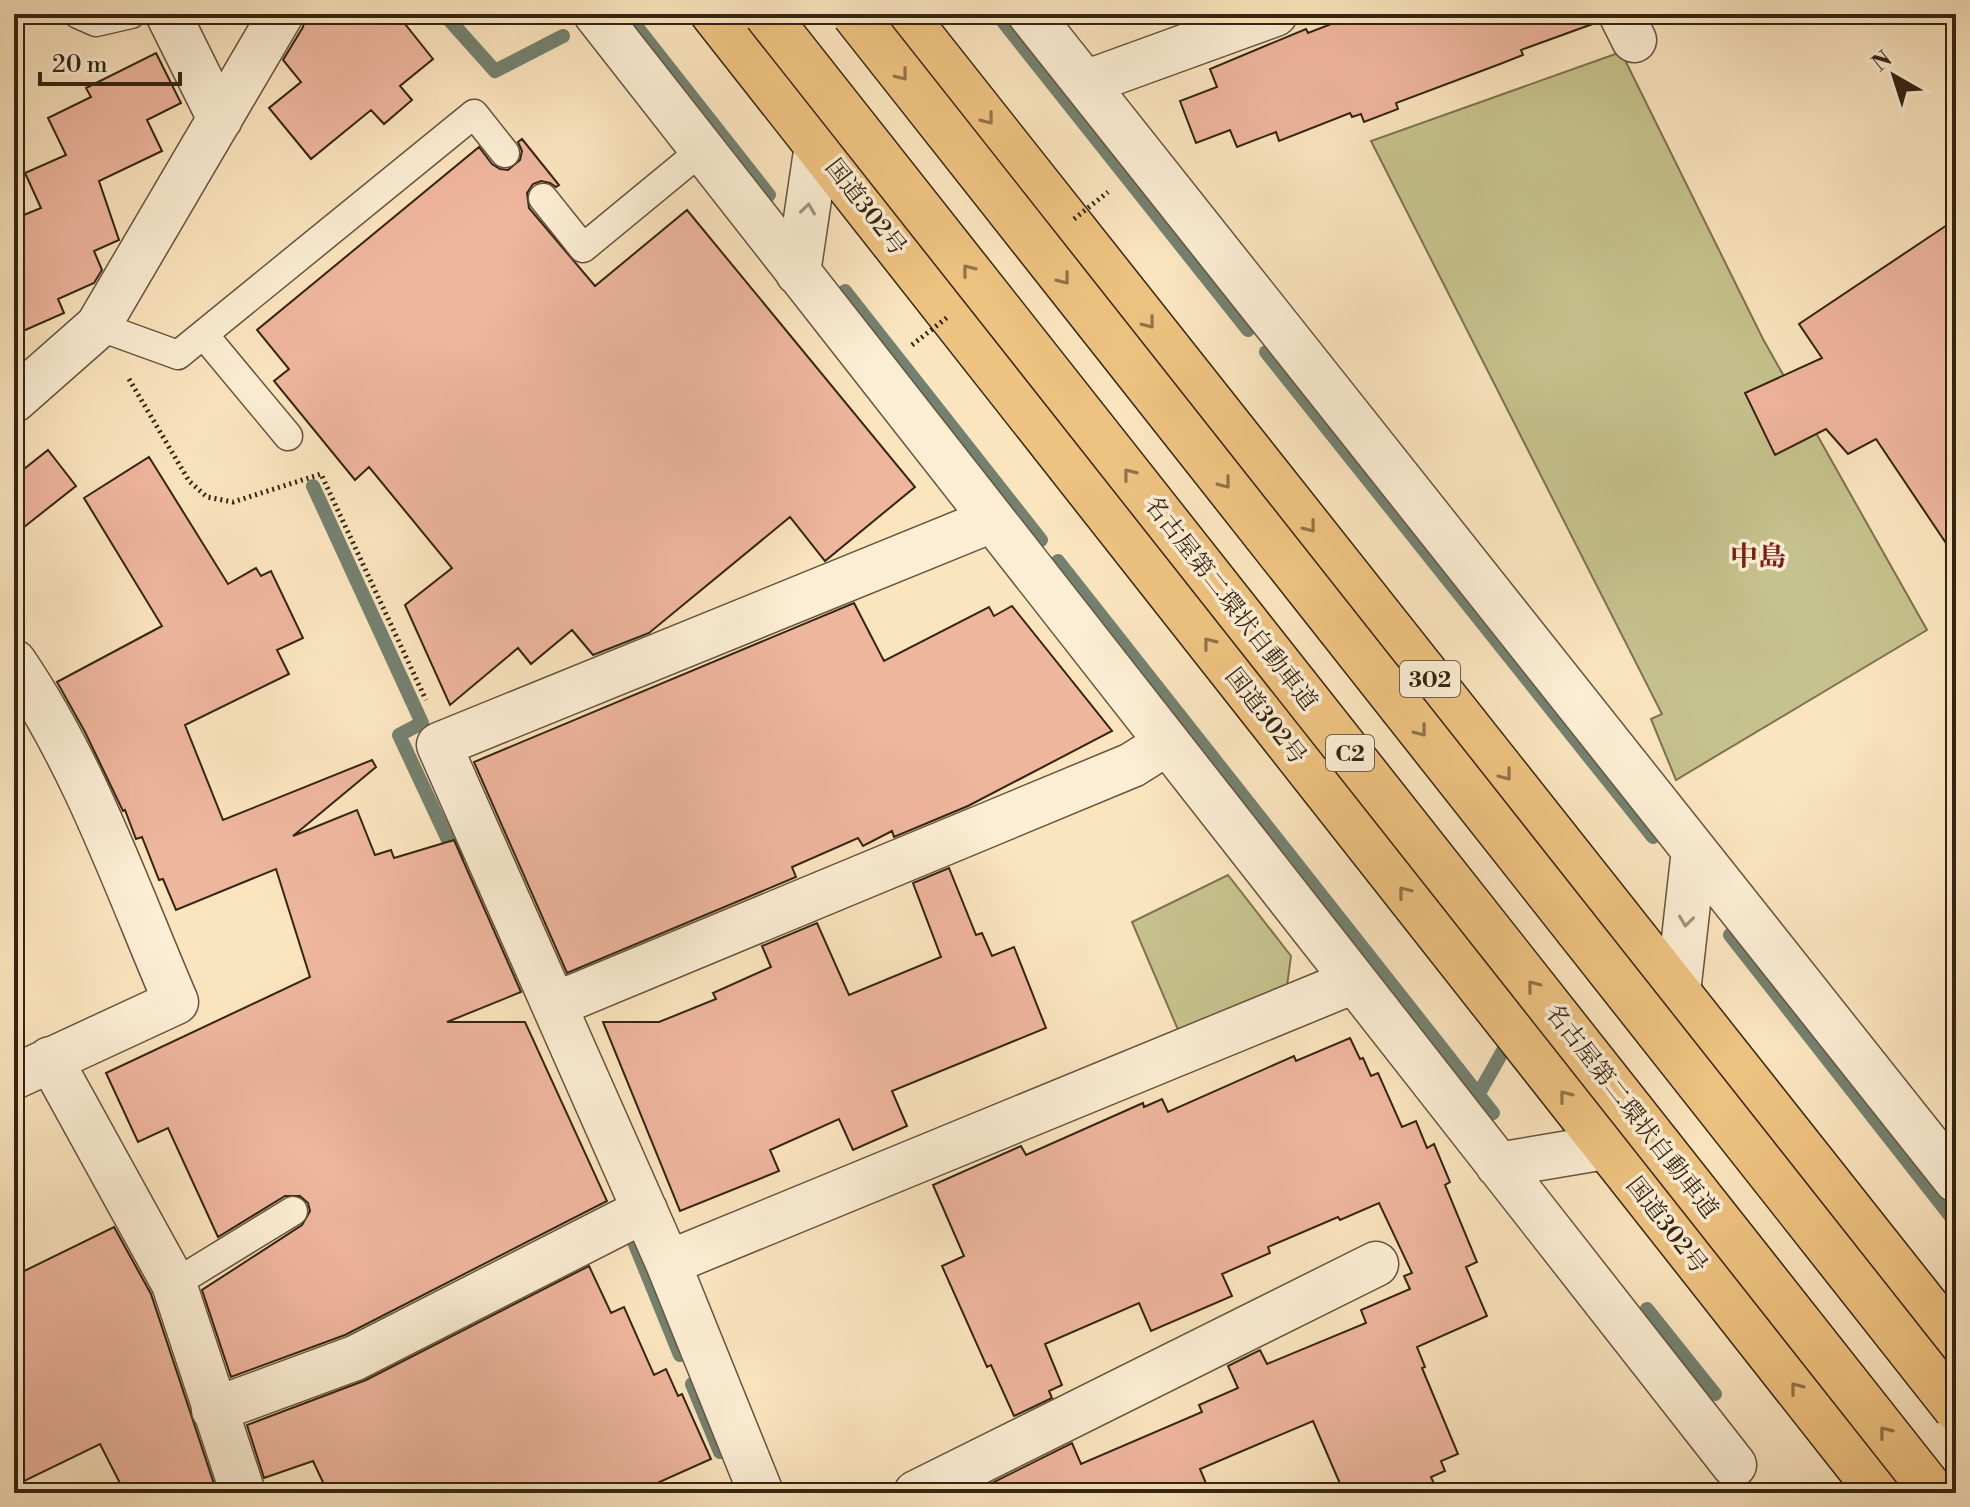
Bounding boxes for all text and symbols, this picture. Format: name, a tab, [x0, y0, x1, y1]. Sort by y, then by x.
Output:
scale bar	[40, 36, 180, 86]
north arrow	[1854, 36, 1934, 116]
text: N	[1867, 45, 1898, 78]
text: 20 m	[52, 50, 108, 80]
one-way arrow	[893, 66, 907, 81]
one-way arrow	[978, 110, 992, 125]
street label: 国道302号	[818, 153, 912, 262]
one-way arrow	[799, 202, 816, 216]
one-way arrow	[964, 264, 978, 279]
one-way arrow	[1054, 270, 1068, 285]
one-way arrow	[1139, 314, 1153, 329]
one-way arrow	[1125, 468, 1139, 483]
one-way arrow	[1215, 474, 1229, 489]
street label: 名古屋第二環状自動車道	[1137, 490, 1323, 717]
one-way arrow	[1300, 518, 1315, 532]
district label: 中島	[1730, 540, 1786, 575]
one-way arrow	[1204, 638, 1219, 652]
road number: 302	[1400, 661, 1460, 697]
street label: 国道302号	[1218, 662, 1312, 771]
one-way arrow	[1411, 722, 1425, 737]
road number: C2	[1326, 735, 1374, 771]
one-way arrow	[1496, 766, 1511, 780]
one-way arrow	[1400, 886, 1414, 901]
one-way arrow	[1678, 914, 1695, 928]
one-way arrow	[1529, 980, 1543, 995]
street label: 名古屋第二環状自動車道	[1538, 998, 1724, 1225]
one-way arrow	[1560, 1091, 1575, 1105]
street label: 国道302号	[1619, 1171, 1713, 1280]
one-way arrow	[1791, 1382, 1805, 1397]
one-way arrow	[1880, 1427, 1895, 1441]

